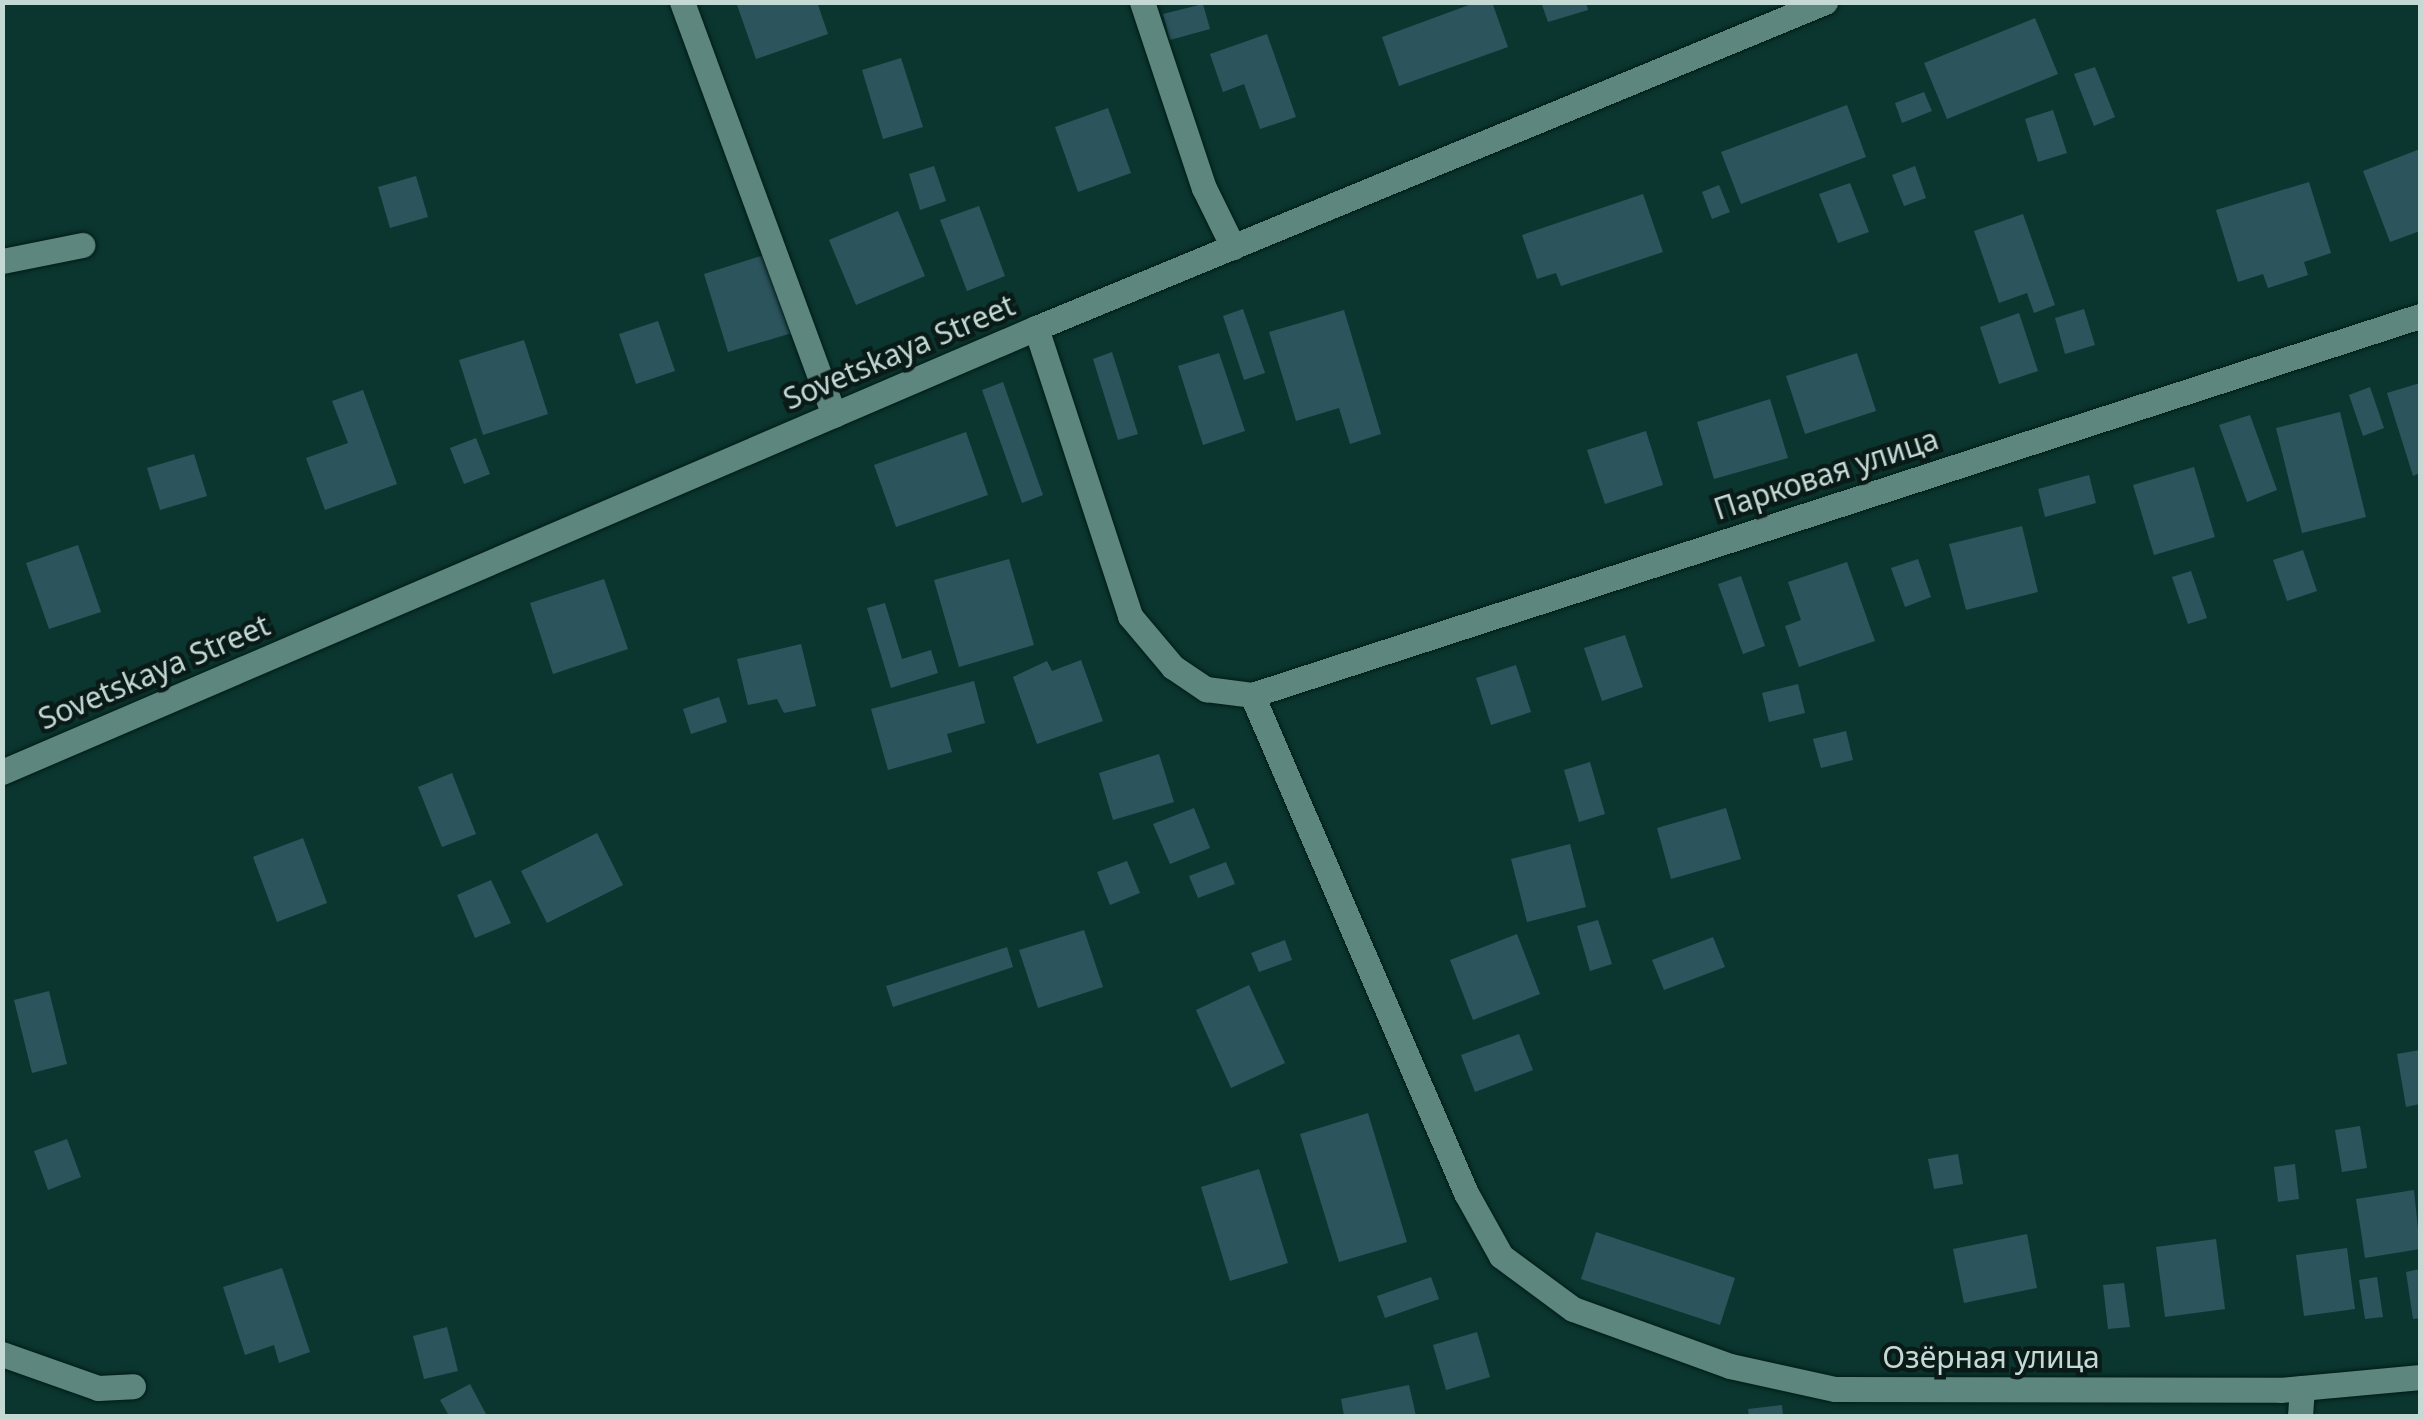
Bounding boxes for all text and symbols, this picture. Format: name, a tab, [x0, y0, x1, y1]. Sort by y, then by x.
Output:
street label: Sovetskaya Street	[778, 287, 1020, 417]
street label: Парковая улица	[1709, 421, 1943, 527]
street label: Sovetskaya Street	[33, 607, 275, 737]
street label: Озёрная улица	[1882, 1339, 2100, 1375]

